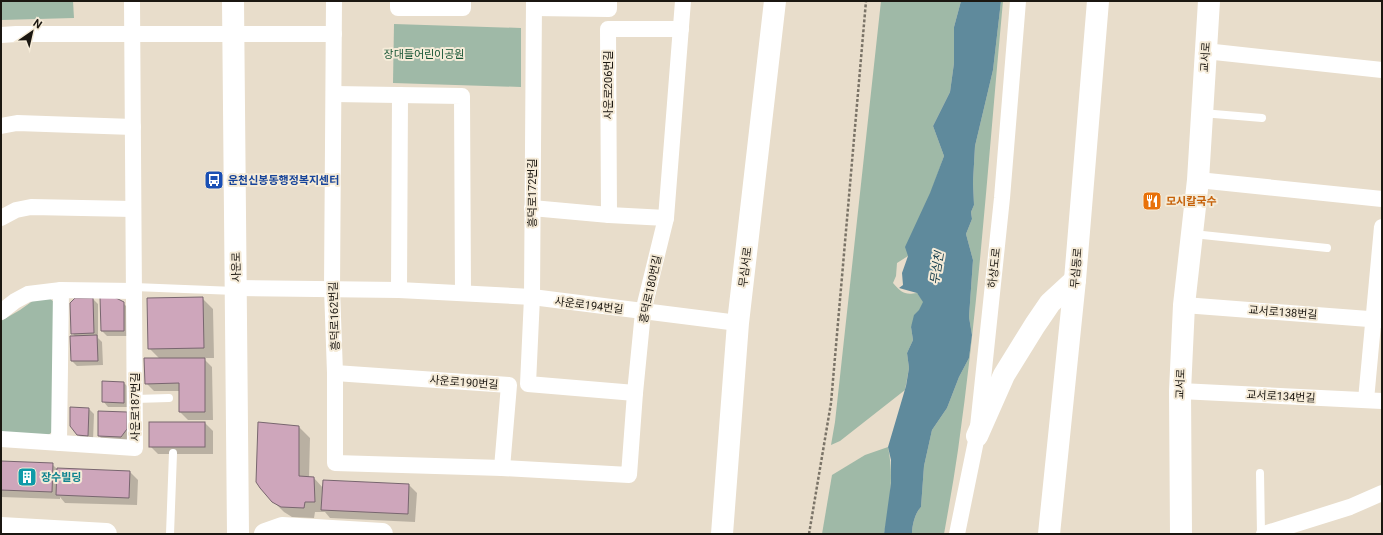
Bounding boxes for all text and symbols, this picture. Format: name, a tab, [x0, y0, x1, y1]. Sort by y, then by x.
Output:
north arrow	[12, 12, 52, 52]
text: N	[30, 17, 44, 32]
street label: 교서로	[1198, 41, 1213, 73]
park label: 장대들어린이공원	[384, 48, 464, 61]
street label: 사운로206번길	[602, 50, 615, 120]
street label: 흥덕로172번길	[526, 158, 539, 228]
bus stop icon: 운천신봉동행정복지센터	[203, 169, 225, 191]
place label: 운천신봉동행정복지센터	[228, 174, 339, 187]
restaurant icon: 모시칼국수	[1141, 190, 1163, 212]
place label: 모시칼국수	[1166, 195, 1217, 208]
street label: 무심서로	[737, 246, 754, 288]
street label: 하상도로	[986, 247, 1003, 289]
street label: 무심동로	[1068, 247, 1085, 289]
water label: 무심천	[927, 249, 947, 285]
street label: 사운로	[230, 252, 243, 282]
street label: 흥덕로180번길	[637, 254, 664, 324]
street label: 흥덕로162번길	[327, 281, 342, 351]
street label: 사운로194번길	[554, 295, 624, 316]
street label: 교서로138번길	[1248, 304, 1318, 321]
street label: 교서로	[1173, 369, 1188, 399]
street label: 사운로187번길	[129, 372, 142, 442]
street label: 사운로190번길	[429, 374, 499, 391]
street label: 교서로134번길	[1246, 388, 1316, 405]
building icon: 장수빌딩	[16, 466, 38, 488]
place label: 장수빌딩	[41, 471, 81, 484]

